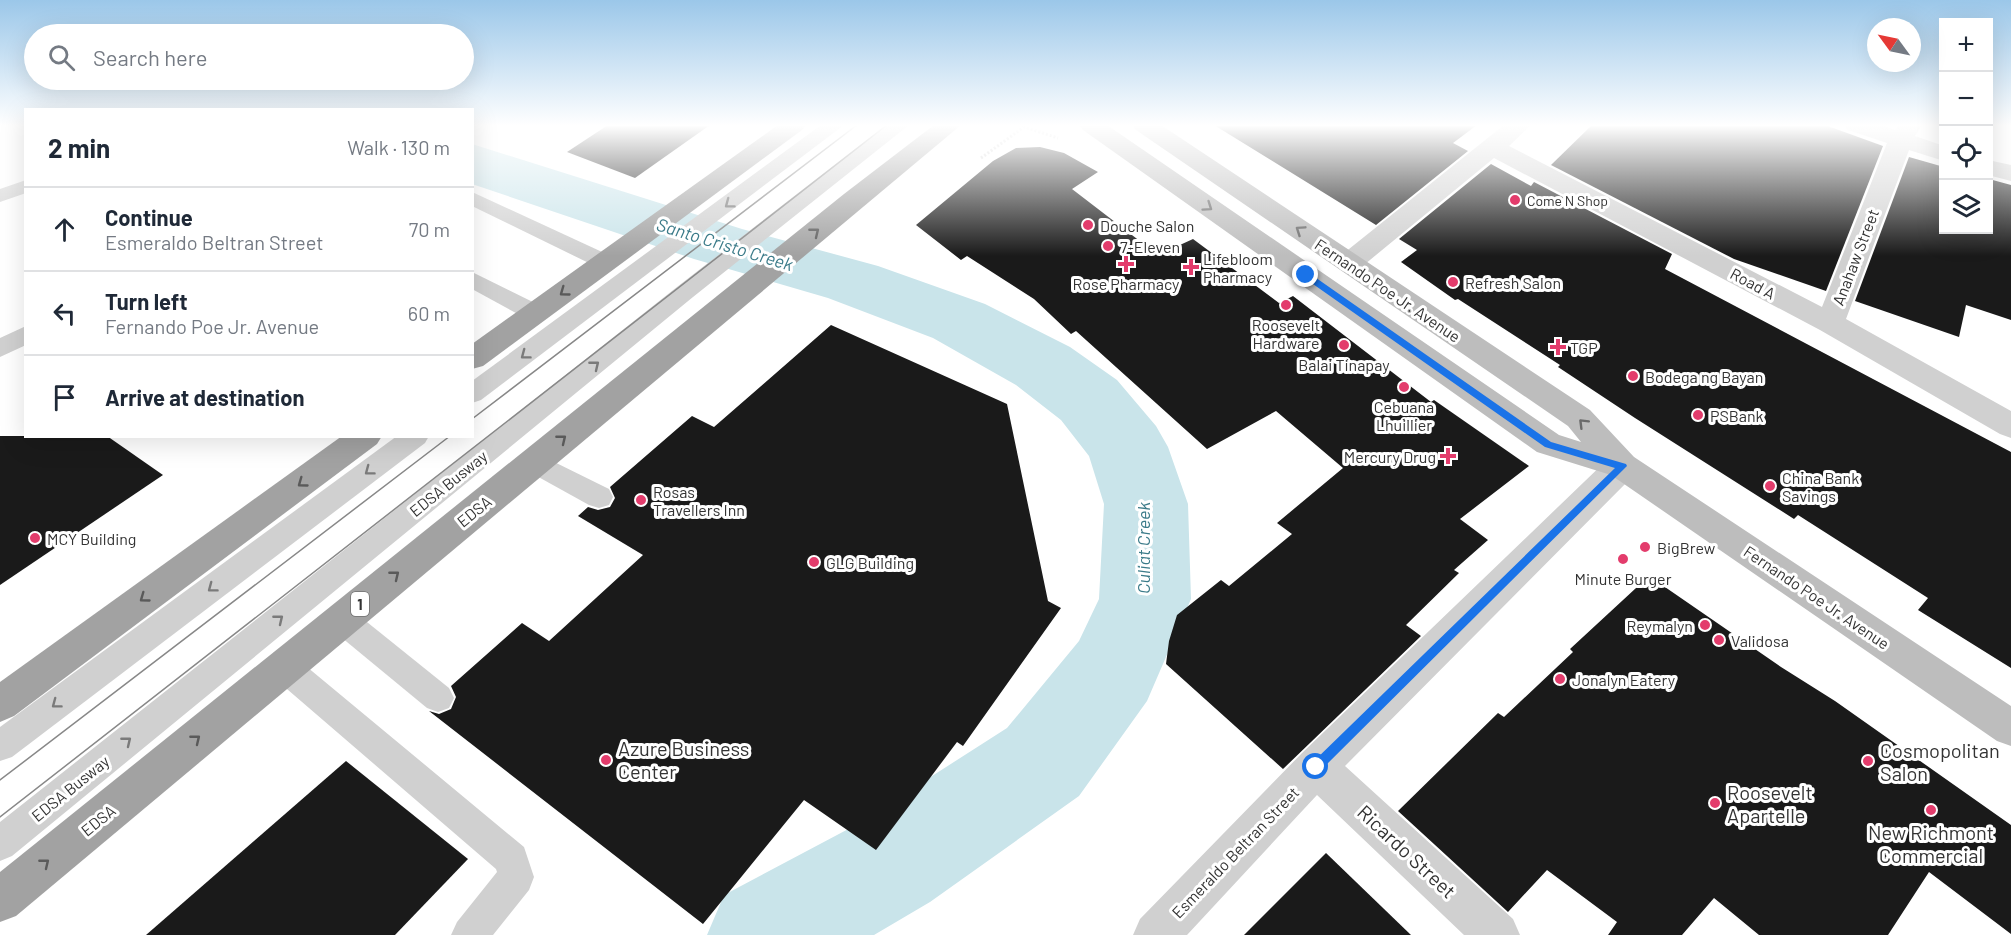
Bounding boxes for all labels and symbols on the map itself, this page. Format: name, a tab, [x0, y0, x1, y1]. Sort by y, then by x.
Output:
north arrow	[1867, 18, 1921, 72]
place label: Come N Shop	[1527, 192, 1608, 209]
marker: Come N Shop	[1508, 193, 1522, 207]
one-way arrow	[724, 197, 735, 208]
one-way arrow	[1201, 200, 1212, 211]
street label: Anahaw Street	[1828, 206, 1882, 308]
water label: Santo Cristo Creek	[654, 213, 796, 275]
place label: Douche Salon	[1100, 216, 1194, 235]
marker: Douche Salon	[1081, 218, 1095, 232]
one-way arrow	[1296, 226, 1307, 237]
one-way arrow	[808, 228, 819, 239]
street label: Fernando Poe Jr. Avenue	[1312, 234, 1464, 346]
place label: 7-Eleven	[1120, 237, 1180, 256]
marker: 7-Eleven	[1101, 239, 1115, 253]
place label: Lifebloom Pharmacy	[1203, 249, 1273, 286]
marker: Rose Pharmacy	[1119, 257, 1133, 271]
marker: Lifebloom Pharmacy	[1184, 260, 1198, 274]
route end	[1292, 261, 1318, 287]
street label: Road A	[1727, 263, 1779, 303]
place label: Refresh Salon	[1465, 273, 1561, 292]
place label: Rose Pharmacy	[1072, 274, 1180, 293]
marker: Refresh Salon	[1446, 275, 1460, 289]
one-way arrow	[560, 284, 571, 295]
marker: Roosevelt Hardware	[1279, 298, 1293, 312]
place label: Roosevelt Hardware	[1252, 315, 1320, 352]
marker: Balai Tinapay	[1337, 338, 1351, 352]
place label: TGP	[1570, 338, 1598, 357]
marker: TGP	[1551, 340, 1565, 354]
one-way arrow	[520, 348, 531, 359]
place label: Balai Tinapay	[1298, 355, 1390, 374]
one-way arrow	[588, 361, 599, 372]
place label: Bodega ng Bayan	[1645, 367, 1763, 386]
marker: Bodega ng Bayan	[1626, 369, 1640, 383]
marker: Cebuana Lhuillier	[1397, 380, 1411, 394]
place label: Cebuana Lhuillier	[1374, 397, 1434, 434]
place label: PSBank	[1710, 406, 1764, 425]
marker: PSBank	[1691, 408, 1705, 422]
one-way arrow	[1579, 420, 1590, 431]
one-way arrow	[556, 435, 567, 446]
street label: EDSA Busway	[405, 446, 491, 520]
place label: Mercury Drug	[1344, 447, 1436, 466]
marker: Mercury Drug	[1441, 449, 1455, 463]
one-way arrow	[364, 464, 375, 475]
place label: China Bank Savings	[1782, 468, 1859, 505]
one-way arrow	[297, 476, 308, 487]
marker: China Bank Savings	[1763, 479, 1777, 493]
place label: Rosas Travellers Inn	[653, 482, 745, 519]
street label: EDSA	[453, 491, 495, 531]
marker: Rosas Travellers Inn	[634, 493, 648, 507]
water label: Culiat Creek	[1132, 502, 1154, 594]
place label: MCY Building	[47, 529, 136, 548]
marker: MCY Building	[28, 531, 42, 545]
place label: BigBrew	[1657, 538, 1716, 557]
marker: BigBrew	[1638, 540, 1652, 554]
street label: Fernando Poe Jr. Avenue	[1741, 541, 1893, 653]
marker: Minute Burger	[1616, 552, 1630, 566]
place label: GLG Building	[826, 553, 914, 572]
marker: GLG Building	[807, 555, 821, 569]
place label: Minute Burger	[1575, 569, 1672, 588]
one-way arrow	[388, 572, 399, 583]
one-way arrow	[208, 581, 219, 592]
one-way arrow	[140, 591, 151, 602]
road number: 1	[351, 592, 369, 616]
one-way arrow	[272, 615, 283, 626]
place label: Reymalyn	[1626, 616, 1693, 635]
marker: Reymalyn	[1698, 618, 1712, 632]
place label: Validosa	[1731, 631, 1789, 650]
marker: Validosa	[1712, 633, 1726, 647]
place label: Jonalyn Eatery	[1572, 670, 1676, 689]
marker: Jonalyn Eatery	[1553, 672, 1567, 686]
one-way arrow	[51, 697, 62, 708]
one-way arrow	[189, 735, 200, 746]
place label: Azure Business Center	[618, 736, 749, 783]
one-way arrow	[121, 738, 132, 749]
place label: Cosmopolitan Salon	[1880, 738, 2000, 785]
street label: EDSA Busway	[27, 751, 113, 825]
marker: Azure Business Center	[599, 753, 613, 767]
route start	[1302, 753, 1328, 779]
marker: Cosmopolitan Salon	[1861, 754, 1875, 768]
place label: Roosevelt Apartelle	[1727, 780, 1813, 827]
street label: Esmeraldo Beltran Street	[1167, 783, 1303, 921]
marker: Roosevelt Apartelle	[1708, 796, 1722, 810]
street label: Ricardo Street	[1353, 799, 1461, 903]
street label: EDSA	[77, 800, 119, 840]
marker: New Richmont Commercial	[1924, 803, 1938, 817]
place label: New Richmont Commercial	[1868, 820, 1994, 867]
one-way arrow	[38, 859, 49, 870]

